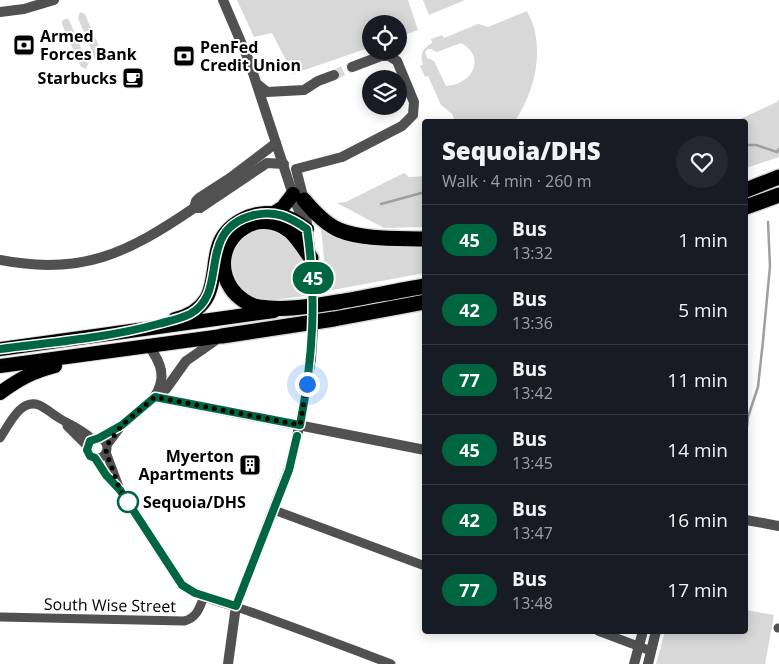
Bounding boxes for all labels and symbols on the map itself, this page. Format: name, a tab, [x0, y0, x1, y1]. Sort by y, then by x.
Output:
place label: Armed Forces Bank	[40, 25, 137, 65]
bank icon: Armed Forces Bank	[12, 33, 36, 57]
place label: PenFed Credit Union	[200, 36, 301, 76]
bank icon: PenFed Credit Union	[172, 44, 196, 68]
cafe icon: Starbucks	[121, 66, 145, 90]
place label: Starbucks	[38, 67, 117, 89]
line badge: 45	[290, 262, 336, 294]
your location	[295, 372, 320, 397]
place label: Myerton Apartments	[138, 445, 234, 485]
building icon: Myerton Apartments	[238, 453, 262, 477]
marker: Sequoia/DHS	[117, 491, 139, 513]
place label: Sequoia/DHS	[143, 491, 246, 513]
street label: South Wise Street	[44, 593, 177, 617]

